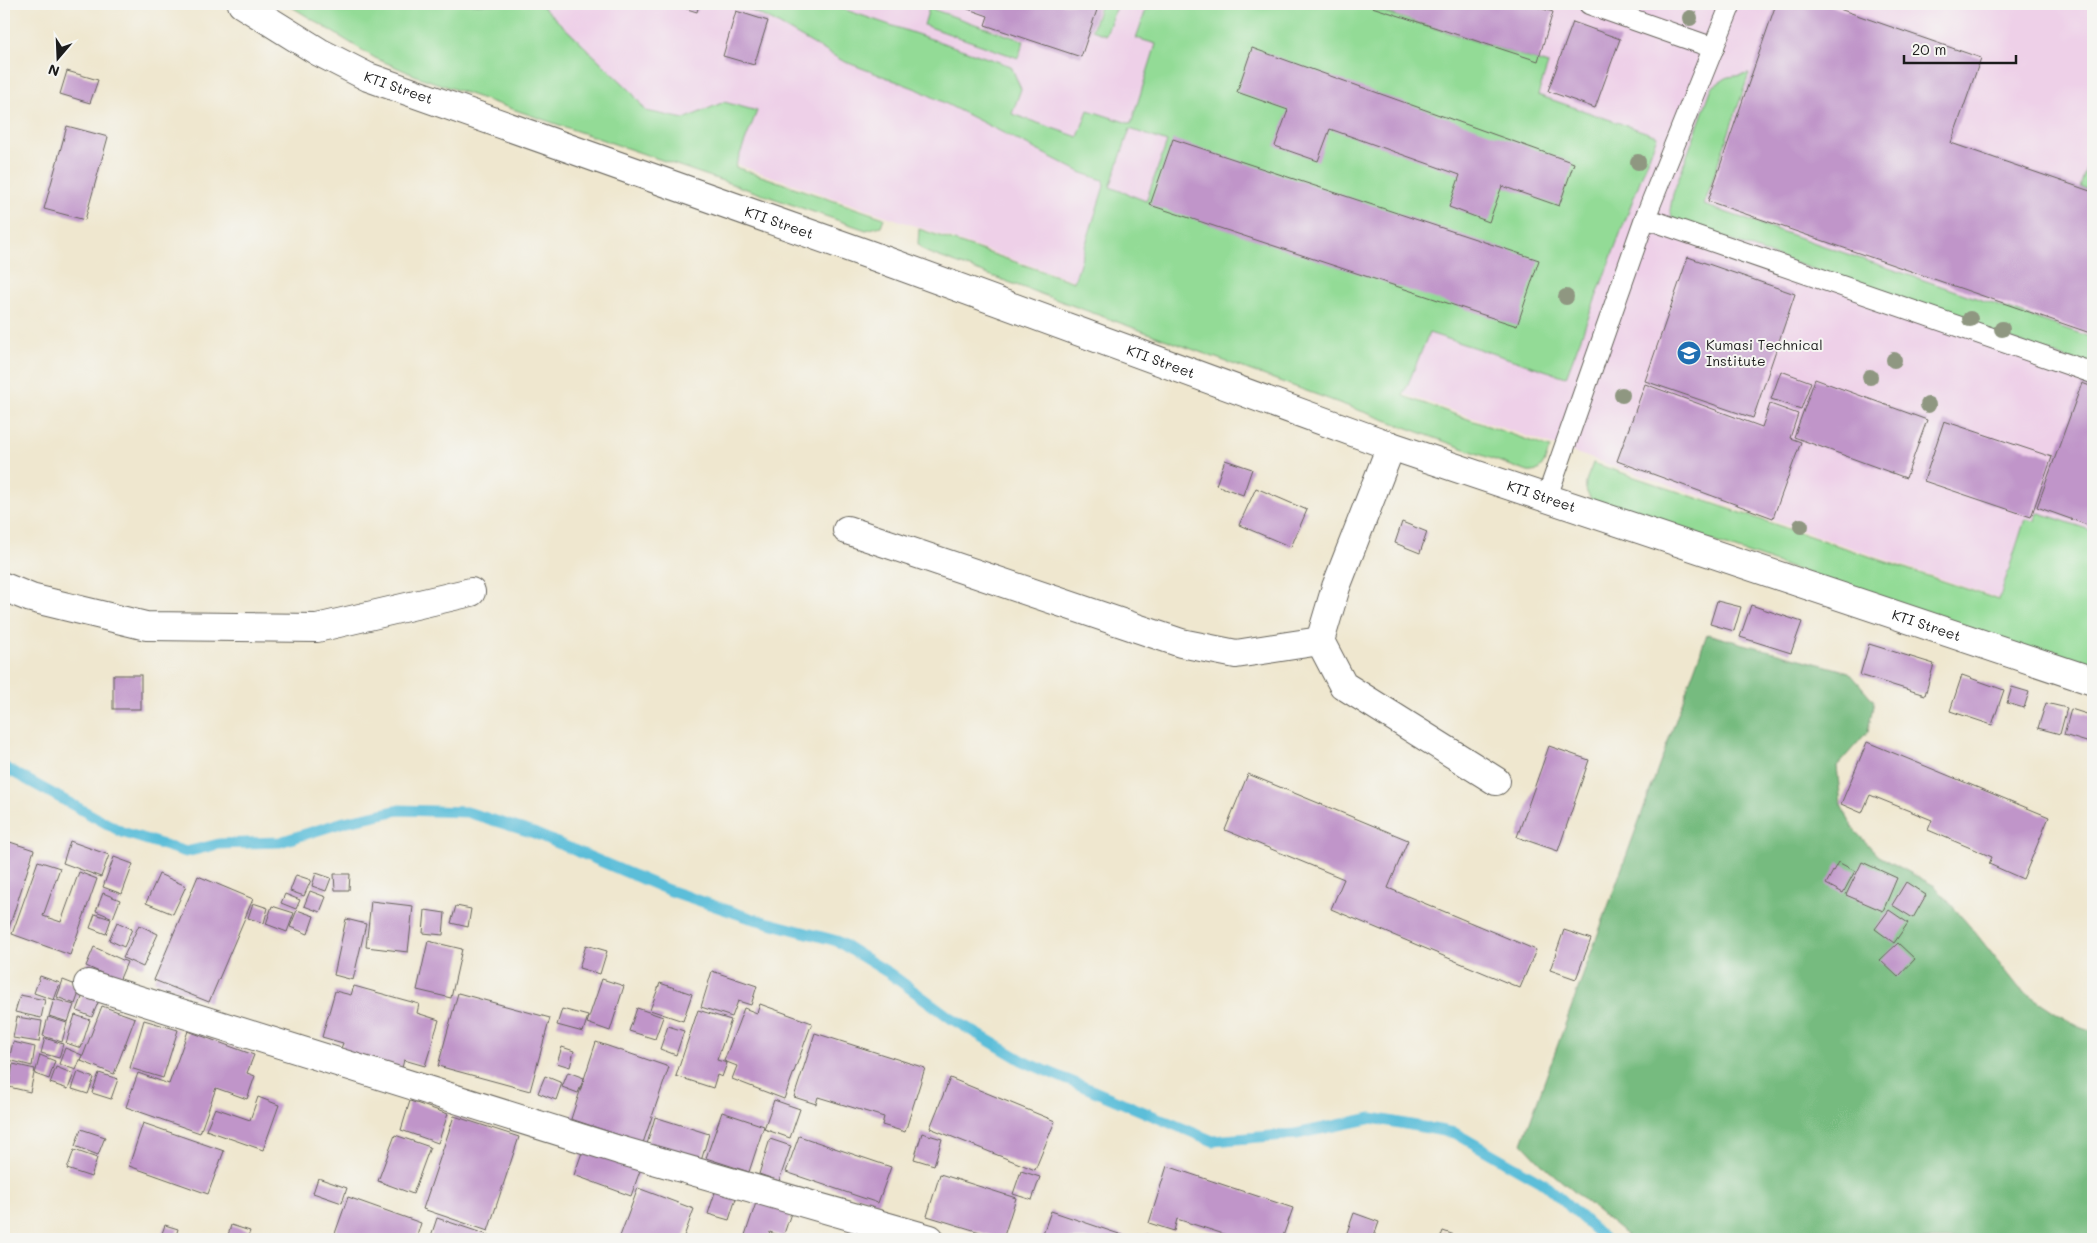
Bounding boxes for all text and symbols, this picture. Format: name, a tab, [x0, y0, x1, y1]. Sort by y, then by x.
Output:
north arrow	[32, 32, 82, 82]
scale bar	[1904, 32, 2017, 64]
text: 20 m	[1912, 39, 1946, 59]
text: N	[45, 60, 62, 81]
street label: KTI Street	[362, 66, 435, 108]
street label: KTI Street	[742, 201, 816, 243]
place label: Kumasi Technical Institute	[1706, 335, 1823, 370]
street label: KTI Street	[1124, 340, 1198, 382]
school or university icon: Kumasi Technical Institute	[1676, 340, 1702, 366]
street label: KTI Street	[1505, 476, 1579, 516]
street label: KTI Street	[1890, 604, 1964, 645]

